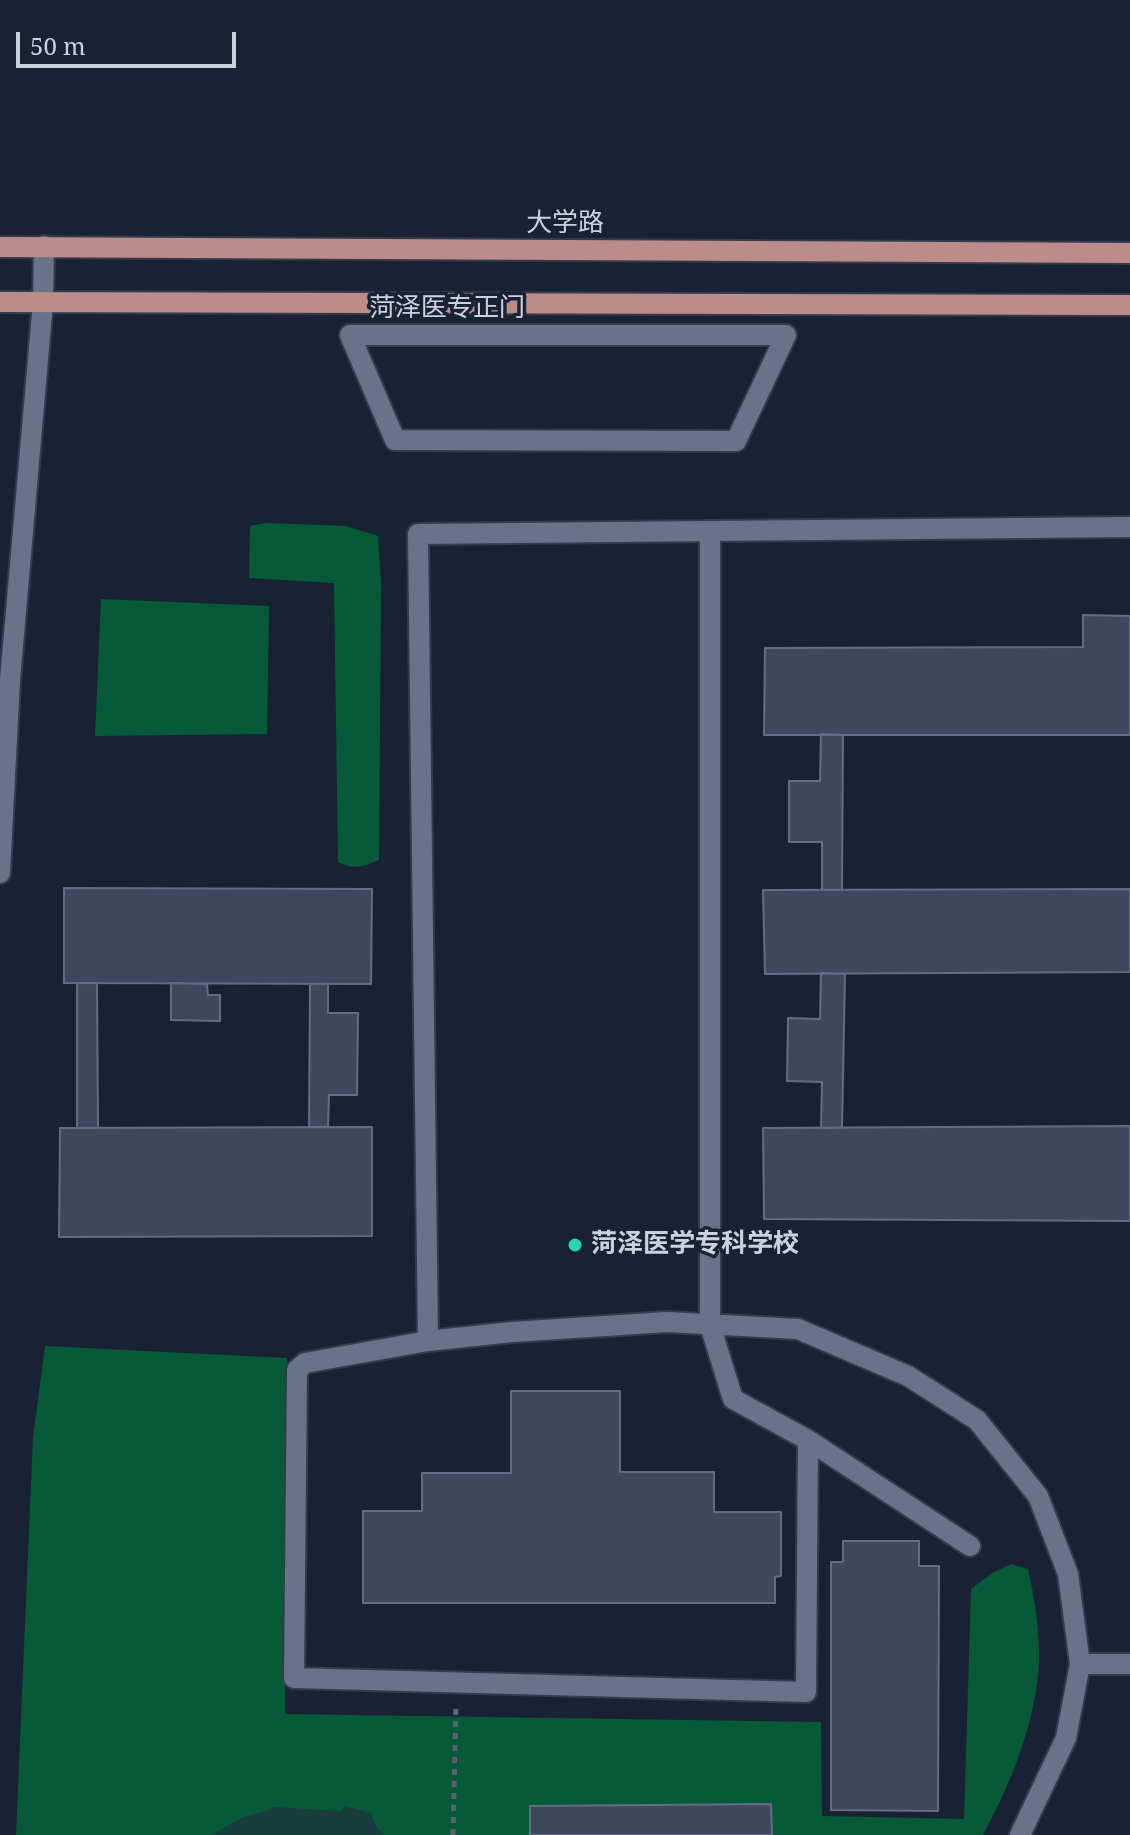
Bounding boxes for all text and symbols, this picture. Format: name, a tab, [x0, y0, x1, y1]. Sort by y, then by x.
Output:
scale bar	[20, 16, 240, 66]
text: 50 m	[30, 29, 86, 62]
street label: 大学路	[526, 208, 604, 240]
street label: 菏泽医专正门	[369, 293, 525, 325]
place label: 菏泽医学专科学校	[591, 1229, 799, 1261]
marker: 菏泽医学专科学校	[566, 1236, 584, 1254]

